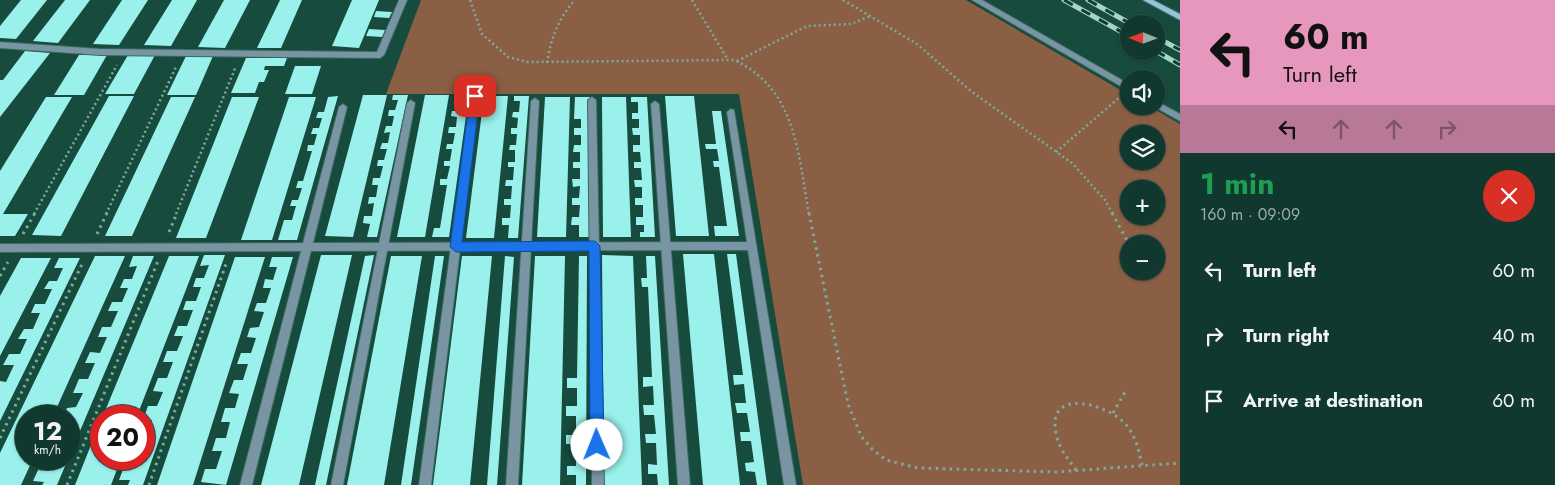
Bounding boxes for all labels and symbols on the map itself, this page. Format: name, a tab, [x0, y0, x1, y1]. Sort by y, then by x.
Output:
north arrow	[1120, 15, 1165, 60]
pin	[454, 75, 496, 117]
speed limit sign: 20	[90, 405, 155, 470]
position arrow	[570, 418, 622, 470]

